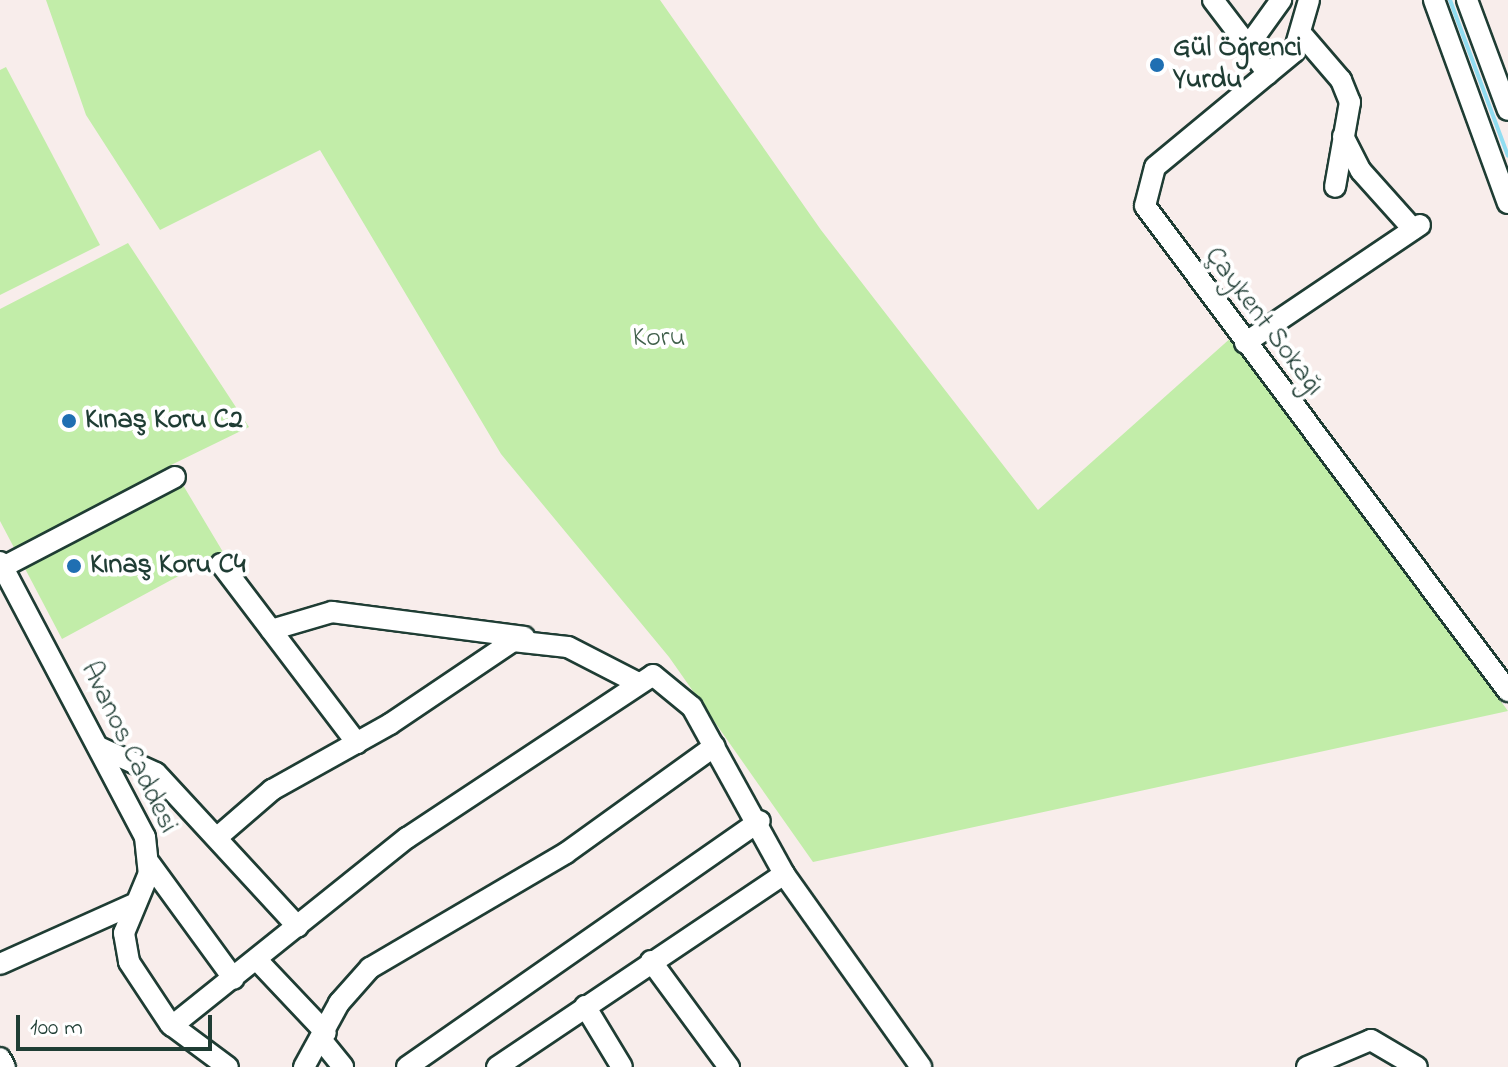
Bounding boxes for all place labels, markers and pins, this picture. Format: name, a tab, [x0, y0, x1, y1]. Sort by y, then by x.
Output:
place label: Gül Öğrenci Yurdu	[1173, 32, 1302, 98]
marker: Gül Öğrenci Yurdu	[1148, 56, 1166, 74]
place label: Kınaş Koru C2	[85, 404, 243, 438]
marker: Kınaş Koru C2	[60, 412, 78, 430]
place label: Kınaş Koru C4	[90, 549, 245, 583]
marker: Kınaş Koru C4	[65, 557, 83, 575]

